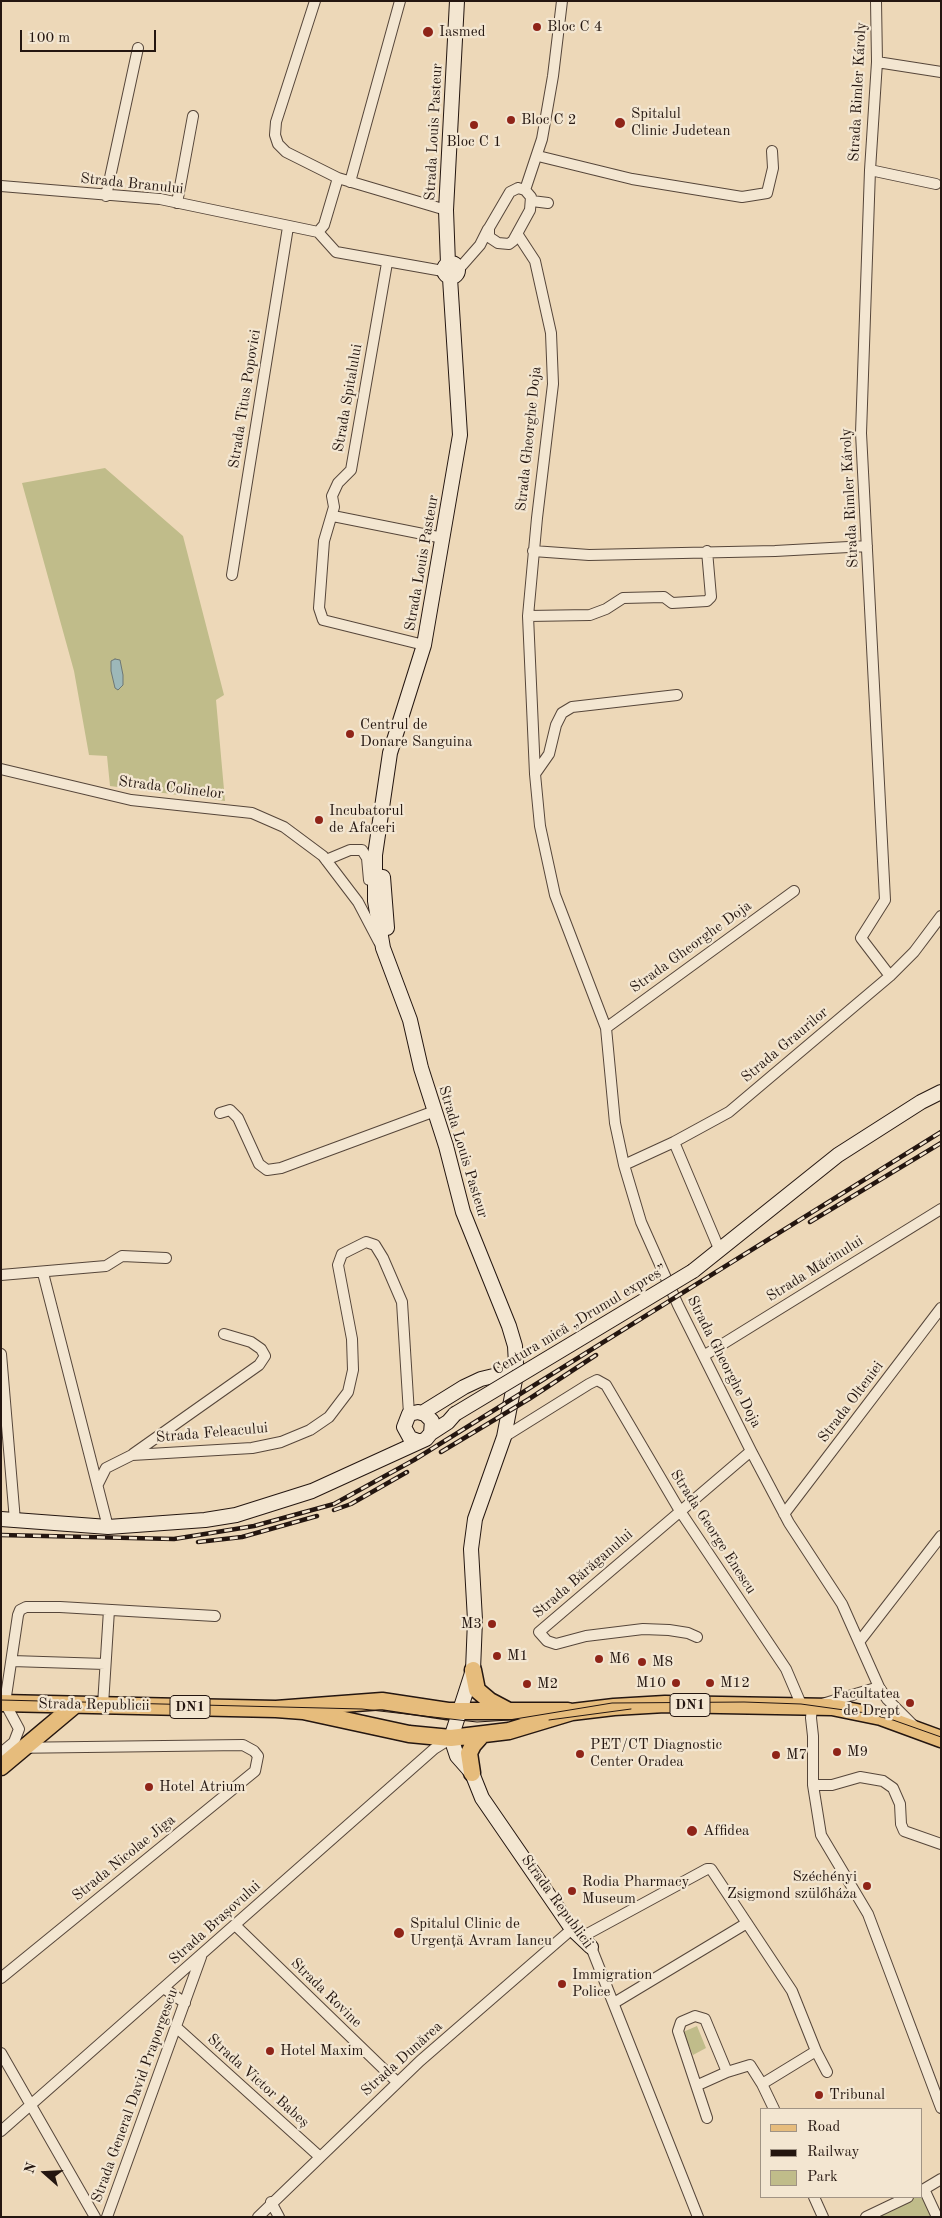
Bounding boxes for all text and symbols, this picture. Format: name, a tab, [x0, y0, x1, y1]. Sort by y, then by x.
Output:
place label: Bloc C 4	[547, 18, 603, 36]
scale bar	[22, 20, 159, 52]
marker: Bloc C 4	[531, 21, 543, 33]
street label: Strada Rimler Károly	[845, 22, 871, 162]
place label: Iasmed	[439, 23, 485, 41]
marker: Iasmed	[421, 25, 435, 39]
text: 100 m	[28, 31, 70, 46]
street label: Strada Louis Pasteur	[421, 63, 447, 201]
place label: Spitalul Clinic Judetean	[631, 105, 731, 140]
place label: Bloc C 2	[521, 111, 577, 129]
marker: Bloc C 2	[505, 114, 517, 126]
marker: Spitalul Clinic Judetean	[613, 116, 627, 130]
marker: Bloc C 1	[468, 119, 480, 131]
place label: Bloc C 1	[446, 133, 502, 151]
street label: Strada Branului	[80, 170, 184, 198]
street label: Strada Titus Popovici	[225, 328, 265, 470]
street label: Strada Spitalului	[330, 343, 366, 453]
street label: Strada Gheorghe Doja	[512, 366, 546, 512]
street label: Strada Rimler Károly	[837, 428, 863, 568]
street label: Strada Louis Pasteur	[401, 494, 443, 632]
place label: Centrul de Donare Sanguina	[360, 716, 472, 751]
marker: Centrul de Donare Sanguina	[344, 728, 356, 740]
street label: Strada Colinelor	[117, 773, 225, 803]
place label: Incubatorul de Afaceri	[329, 802, 404, 837]
marker: Incubatorul de Afaceri	[313, 814, 325, 826]
street label: Strada Gheorghe Doja	[627, 897, 755, 997]
street label: Strada Graurilor	[738, 1003, 832, 1087]
street label: Strada Louis Pasteur	[434, 1084, 492, 1220]
street label: Strada Măcinului	[763, 1232, 867, 1306]
street label: Centura mică „Drumul expres”	[490, 1261, 670, 1379]
street label: Strada Gheorghe Doja	[683, 1293, 765, 1431]
street label: Strada Olteniei	[815, 1358, 887, 1446]
street label: Strada Feleacului	[155, 1419, 269, 1447]
street label: Strada George Enescu	[666, 1467, 760, 1597]
street label: Strada Bărăganului	[529, 1526, 637, 1622]
place label: M3	[461, 1615, 482, 1633]
marker: M3	[486, 1618, 498, 1630]
place label: M1	[507, 1647, 528, 1665]
marker: M1	[491, 1650, 503, 1662]
place label: M6	[609, 1650, 630, 1668]
marker: M6	[593, 1653, 605, 1665]
place label: M8	[652, 1653, 673, 1671]
marker: M8	[636, 1656, 648, 1668]
place label: M10	[636, 1674, 666, 1692]
place label: M12	[720, 1674, 750, 1692]
place label: M2	[537, 1675, 558, 1693]
marker: M10	[670, 1677, 682, 1689]
marker: M12	[704, 1677, 716, 1689]
marker: M2	[521, 1678, 533, 1690]
place label: Facultatea de Drept	[833, 1685, 900, 1720]
road number: DN1	[670, 1694, 710, 1716]
street label: Strada Republicii	[38, 1695, 150, 1715]
road number: DN1	[170, 1695, 210, 1718]
marker: Facultatea de Drept	[904, 1697, 916, 1709]
place label: PET/CT Diagnostic Center Oradea	[590, 1736, 722, 1771]
place label: M9	[847, 1743, 868, 1761]
place label: M7	[786, 1746, 807, 1764]
marker: M9	[831, 1746, 843, 1758]
marker: PET/CT Diagnostic Center Oradea	[574, 1748, 586, 1760]
marker: M7	[770, 1749, 782, 1761]
place label: Hotel Atrium	[159, 1778, 245, 1796]
marker: Hotel Atrium	[143, 1781, 155, 1793]
street label: Strada Nicolae Jiga	[69, 1811, 179, 1905]
place label: Affidea	[703, 1822, 749, 1840]
marker: Affidea	[685, 1824, 699, 1838]
street label: Strada Republicii	[517, 1852, 597, 1952]
place label: Széchényi Zsigmond szülőháza	[727, 1868, 857, 1903]
place label: Rodia Pharmacy Museum	[582, 1873, 689, 1908]
street label: Strada Brașovului	[166, 1877, 264, 1969]
marker: Széchényi Zsigmond szülőháza	[861, 1880, 873, 1892]
marker: Rodia Pharmacy Museum	[566, 1885, 578, 1897]
place label: Spitalul Clinic de Urgență Avram Iancu	[410, 1915, 552, 1950]
marker: Spitalul Clinic de Urgență Avram Iancu	[392, 1926, 406, 1940]
street label: Strada Rovine	[287, 1955, 365, 2031]
place label: Immigration Police	[572, 1966, 652, 2001]
marker: Immigration Police	[556, 1978, 568, 1990]
street label: Strada General David Praporgescu	[88, 1987, 182, 2205]
street label: Strada Dunărea	[358, 2018, 446, 2100]
street label: Strada Victor Babeș	[203, 2031, 313, 2131]
place label: Hotel Maxim	[280, 2042, 363, 2060]
marker: Hotel Maxim	[264, 2045, 276, 2057]
place label: Tribunal	[829, 2086, 885, 2104]
marker: Tribunal	[813, 2089, 825, 2101]
legend	[760, 2108, 922, 2198]
text: Road	[807, 2120, 840, 2135]
text: Railway	[807, 2145, 860, 2160]
north arrow	[20, 2148, 70, 2198]
text: N	[22, 2161, 39, 2175]
text: Park	[807, 2170, 838, 2185]

